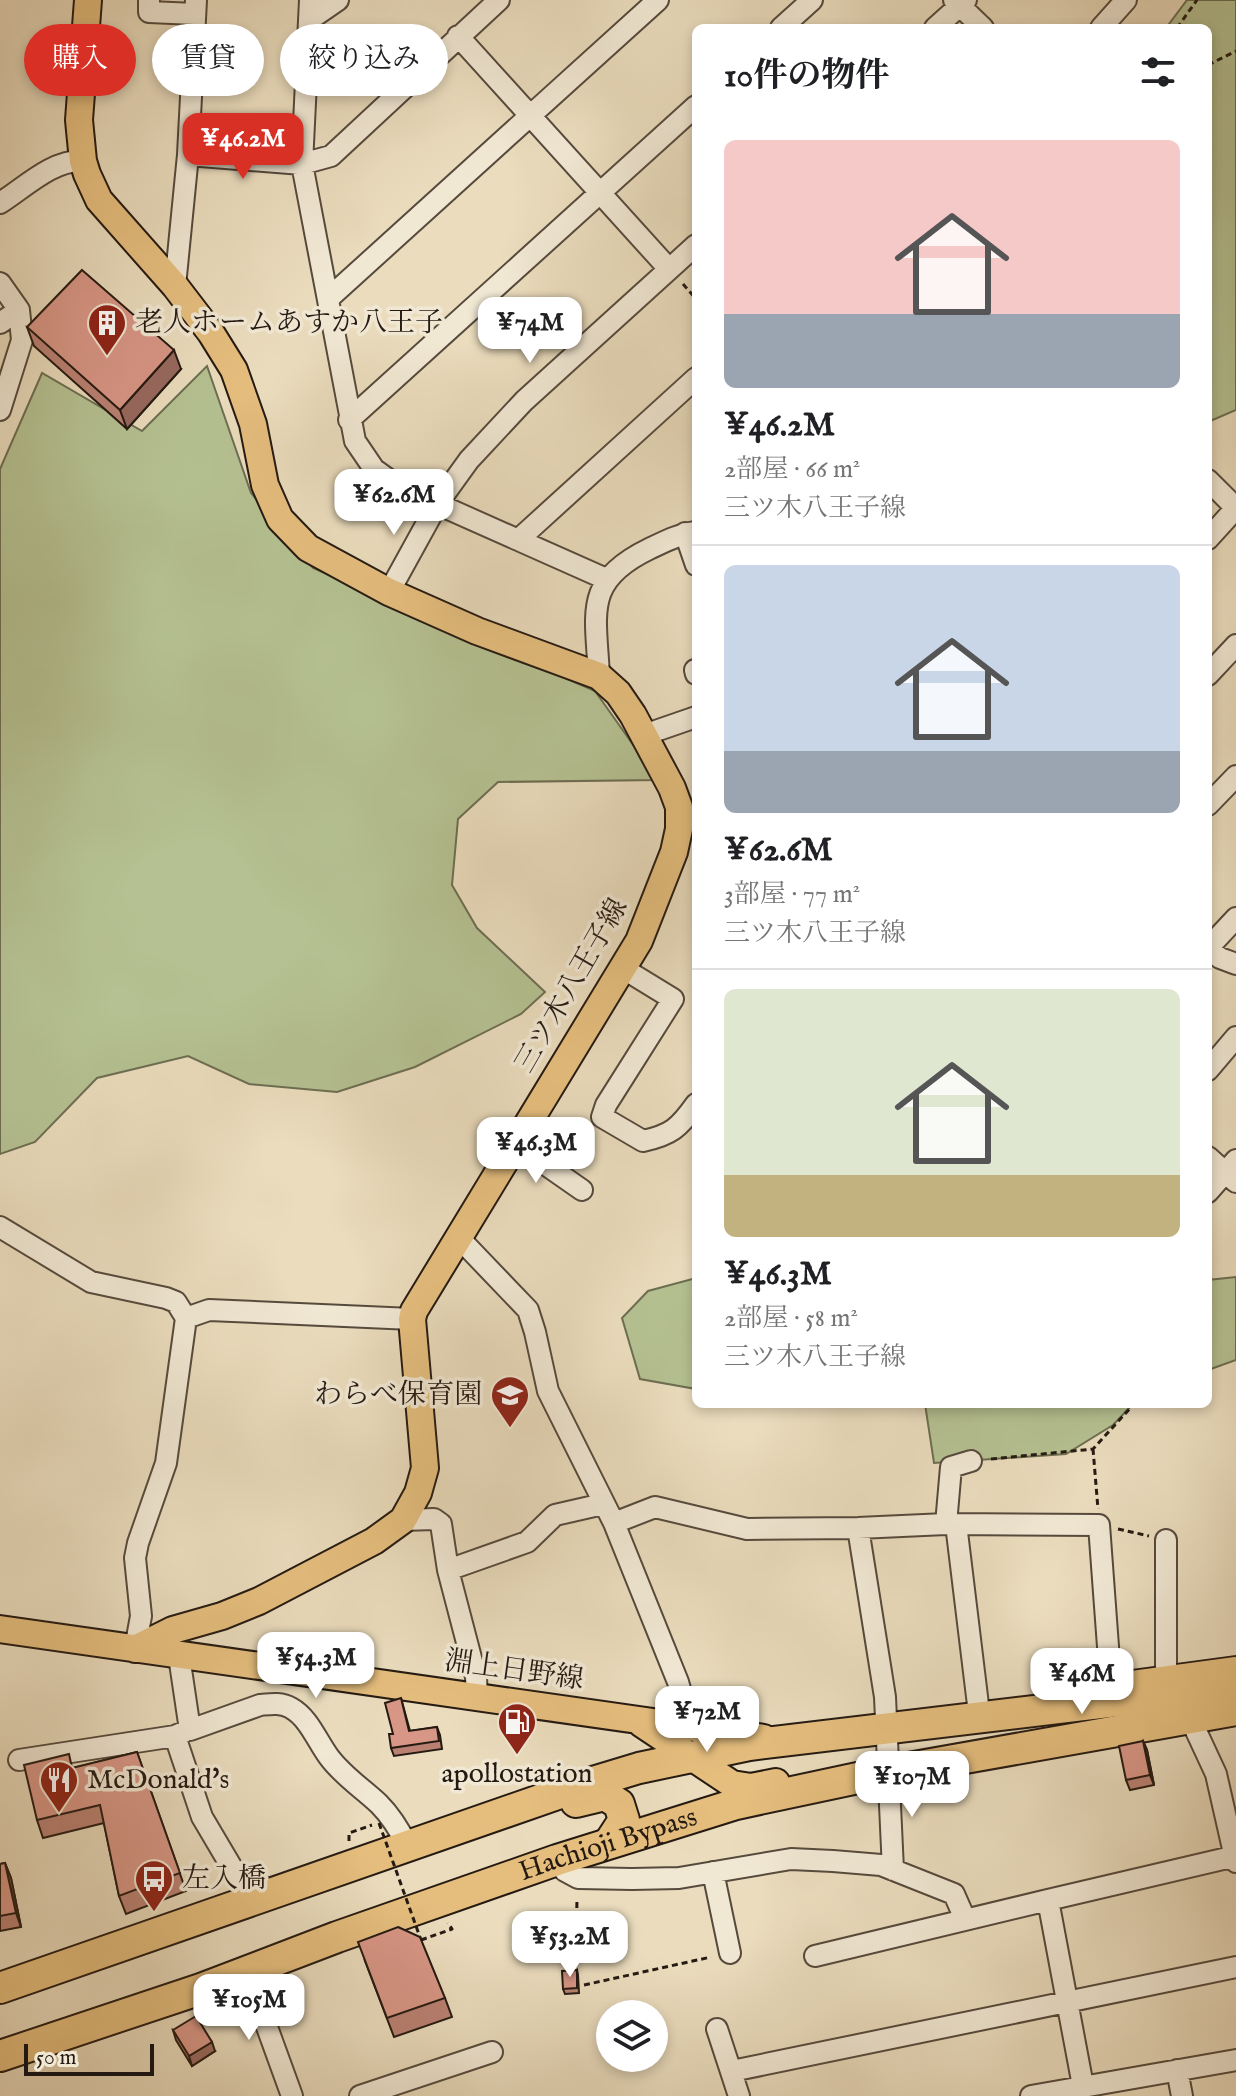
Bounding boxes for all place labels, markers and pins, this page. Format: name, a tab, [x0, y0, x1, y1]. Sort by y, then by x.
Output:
pin: ¥46.2M	[178, 113, 308, 181]
pin: ¥74M	[483, 297, 577, 365]
building icon: 老人ホームあすか八王子	[86, 302, 128, 357]
place label: 老人ホームあすか八王子	[135, 306, 443, 341]
pin: ¥62.6M	[329, 469, 459, 537]
pin: ¥46.3M	[471, 1117, 601, 1185]
school or university icon: わらべ保育園	[489, 1374, 531, 1429]
place label: わらべ保育園	[314, 1378, 482, 1413]
pin: ¥54.3M	[251, 1632, 381, 1700]
pin: ¥46M	[1035, 1648, 1129, 1716]
pin: ¥72M	[660, 1686, 754, 1754]
fuel station icon: apollostation	[496, 1701, 538, 1756]
pin: ¥107M	[856, 1751, 968, 1819]
place label: apollostation	[442, 1757, 593, 1792]
restaurant icon: McDonald's	[38, 1759, 80, 1814]
place label: McDonald's	[87, 1763, 229, 1798]
bus stop icon: 左入橋	[133, 1858, 175, 1913]
place label: 左入橋	[182, 1862, 266, 1897]
pin: ¥53.2M	[505, 1911, 635, 1979]
pin: ¥105M	[193, 1974, 305, 2042]

